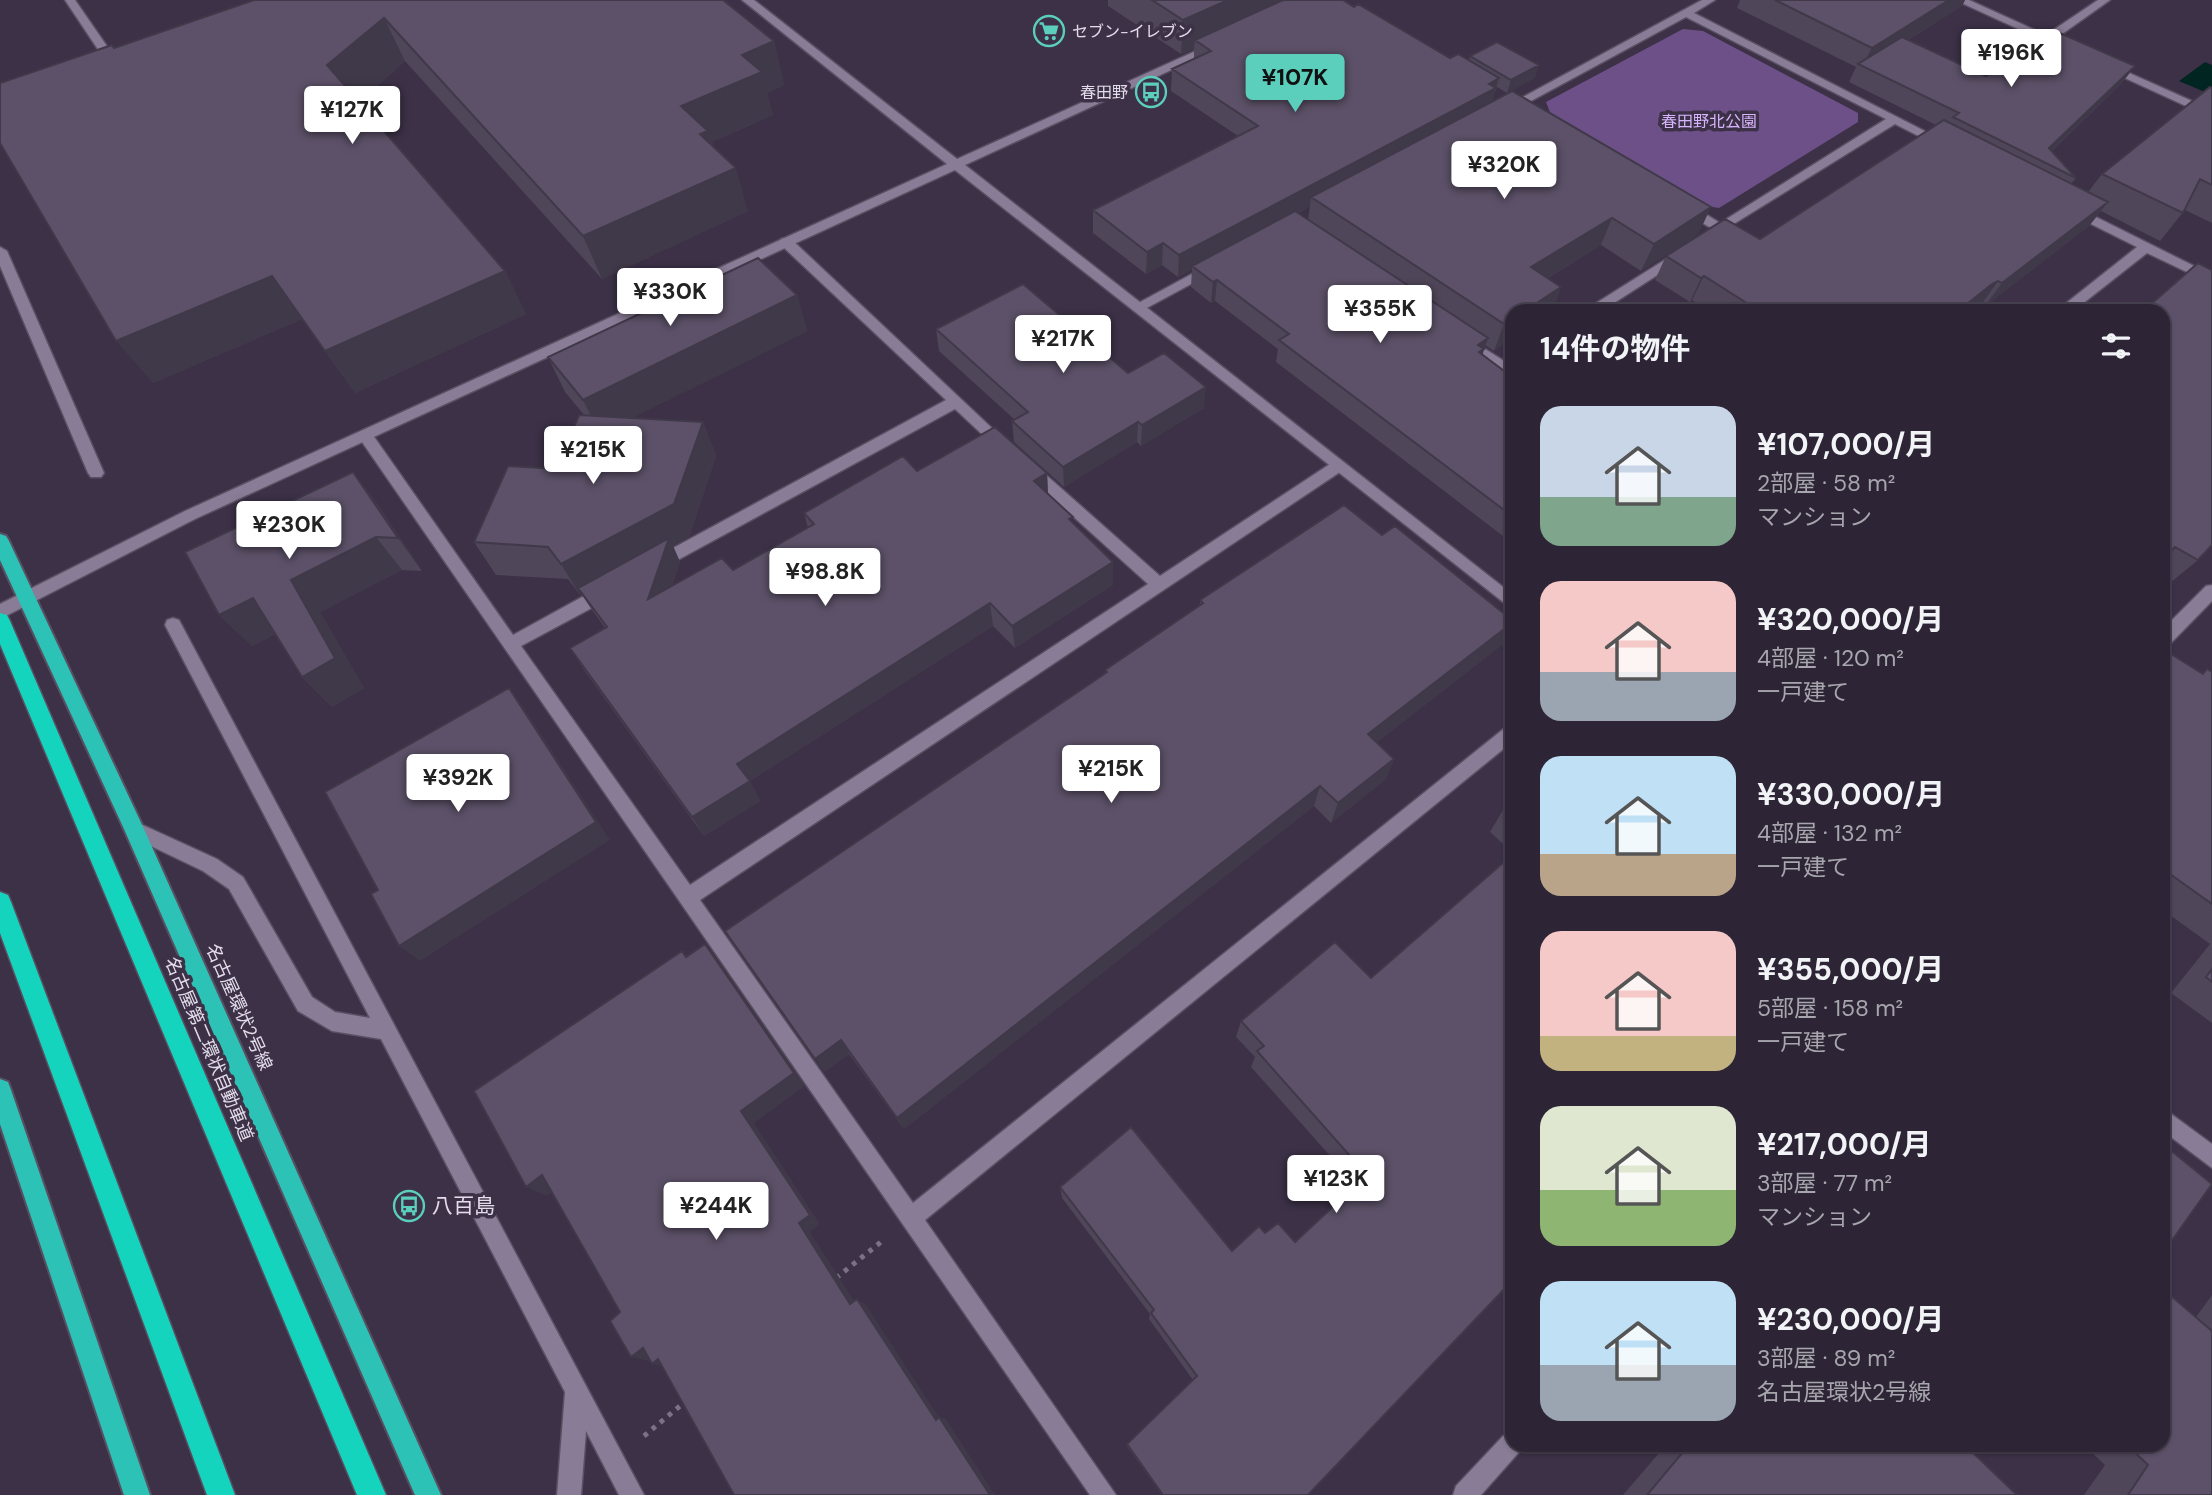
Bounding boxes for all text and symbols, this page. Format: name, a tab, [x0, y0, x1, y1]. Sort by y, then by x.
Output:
supermarket icon: セブン-イレブン	[1032, 14, 1066, 48]
place label: セブン-イレブン	[1072, 21, 1193, 42]
pin: ¥196K	[1962, 29, 2060, 89]
text: ¥196K	[1977, 37, 2045, 67]
pin: ¥107K	[1246, 54, 1344, 114]
text: ¥107K	[1262, 62, 1328, 92]
bus stop icon: 春田野	[1134, 75, 1168, 109]
place label: 春田野	[1080, 82, 1128, 103]
pin: ¥127K	[303, 86, 401, 146]
text: ¥127K	[320, 94, 384, 124]
park label: 春田野北公園	[1661, 111, 1757, 132]
pin: ¥320K	[1455, 142, 1553, 201]
text: ¥320K	[1467, 149, 1541, 179]
pin: ¥330K	[621, 268, 719, 328]
text: ¥330K	[633, 276, 707, 306]
pin: ¥355K	[1331, 286, 1429, 345]
text: ¥355K	[1344, 293, 1416, 323]
pin: ¥217K	[1014, 316, 1112, 375]
text: ¥217K	[1031, 323, 1095, 353]
icon: filters	[2097, 327, 2135, 365]
text: 14件の物件	[1540, 329, 1690, 368]
text: ¥107,000/月	[1757, 425, 1935, 464]
pin: ¥215K	[544, 426, 642, 486]
text: ¥215K	[560, 434, 626, 464]
icon: home	[1596, 434, 1680, 518]
text: 2部屋 · 58 m²	[1757, 468, 1895, 498]
pin: ¥230K	[240, 502, 338, 561]
text: マンション	[1757, 502, 1872, 532]
text: ¥230K	[252, 509, 326, 539]
pin: ¥98.8K	[768, 548, 882, 608]
text: ¥98.8K	[785, 556, 865, 586]
text: ¥320,000/月	[1757, 600, 1944, 639]
icon: home	[1596, 609, 1680, 693]
text: 4部屋 · 120 m²	[1757, 643, 1904, 673]
text: 一戸建て	[1757, 677, 1849, 707]
pin: ¥215K	[1062, 746, 1160, 805]
text: ¥215K	[1078, 753, 1144, 783]
pin: ¥392K	[409, 754, 507, 814]
text: ¥392K	[422, 762, 494, 792]
text: ¥330,000/月	[1757, 775, 1945, 814]
icon: home	[1596, 784, 1680, 868]
text: 4部屋 · 132 m²	[1757, 818, 1902, 848]
text: 一戸建て	[1757, 852, 1849, 882]
street label: 名古屋環状2号線	[200, 940, 278, 1074]
text: ¥355,000/月	[1757, 950, 1944, 989]
street label: 名古屋第二環状自動車道	[159, 953, 259, 1145]
icon: home	[1596, 959, 1680, 1043]
text: 5部屋 · 158 m²	[1757, 993, 1903, 1023]
text: 一戸建て	[1757, 1027, 1849, 1057]
text: ¥217,000/月	[1757, 1125, 1932, 1164]
icon: home	[1596, 1134, 1680, 1218]
pin: ¥123K	[1287, 1156, 1385, 1215]
text: ¥123K	[1303, 1163, 1369, 1193]
text: 3部屋 · 77 m²	[1757, 1168, 1892, 1198]
pin: ¥244K	[667, 1182, 765, 1242]
bus stop icon: 八百島	[392, 1189, 426, 1223]
text: ¥244K	[680, 1190, 752, 1220]
place label: 八百島	[432, 1192, 495, 1220]
text: マンション	[1757, 1202, 1872, 1232]
text: ¥230,000/月	[1757, 1300, 1944, 1339]
icon: home	[1596, 1309, 1680, 1393]
text: 3部屋 · 89 m²	[1757, 1343, 1895, 1373]
text: 名古屋環状2号線	[1757, 1377, 1931, 1407]

